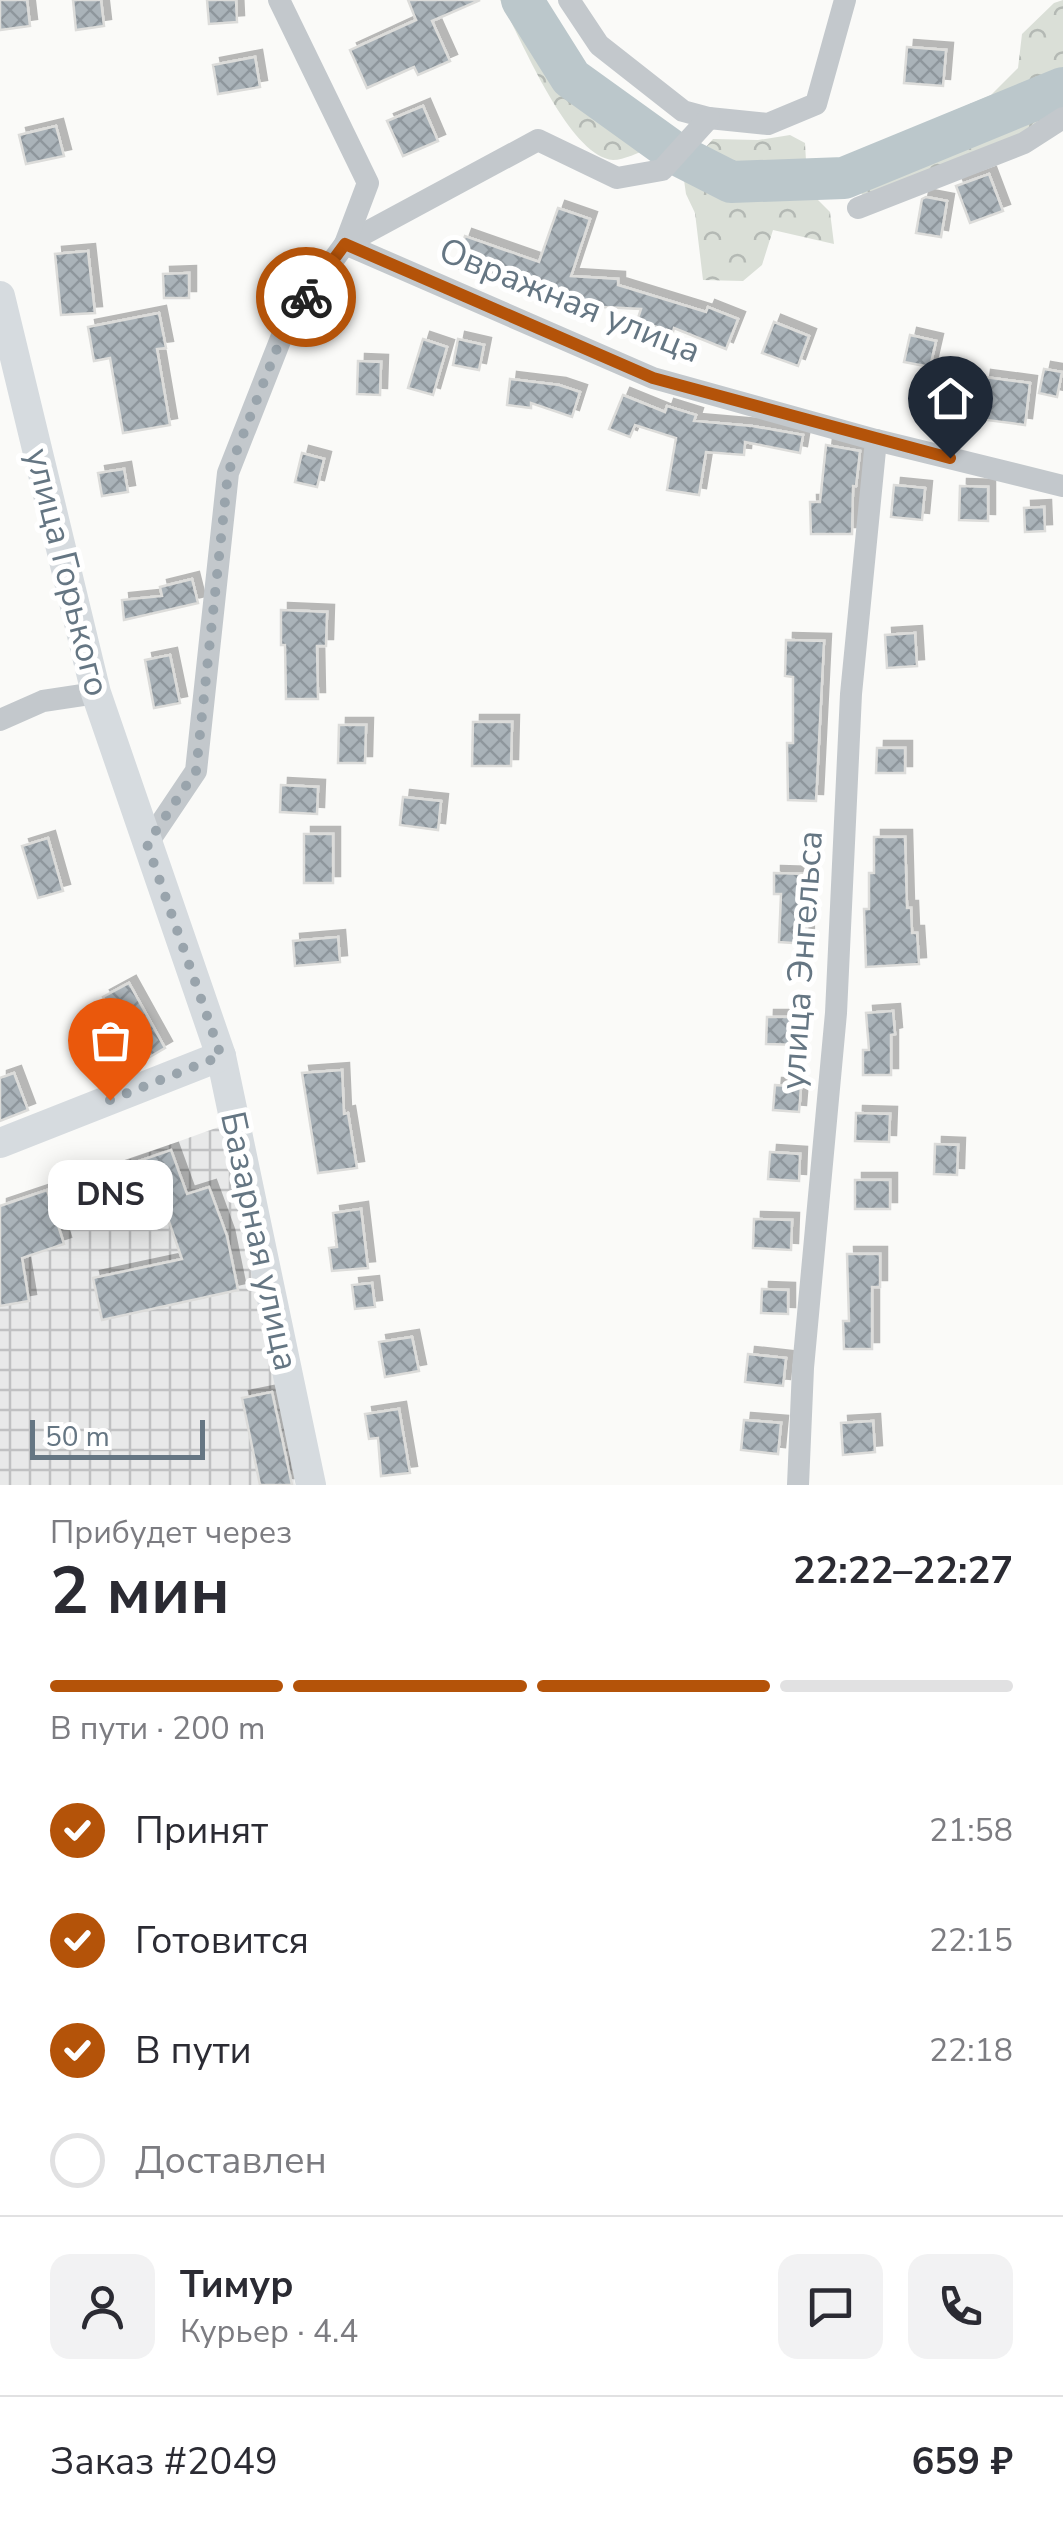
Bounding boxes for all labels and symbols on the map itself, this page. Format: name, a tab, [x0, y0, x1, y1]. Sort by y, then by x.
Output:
street label: Овражная улица	[432, 227, 707, 374]
courier	[256, 247, 356, 347]
pin	[908, 356, 993, 459]
street label: улица Горького	[14, 443, 121, 701]
street label: улица Энгельса	[769, 829, 834, 1091]
pin	[68, 998, 153, 1101]
street label: Базарная улица	[209, 1107, 310, 1375]
callout: DNS	[48, 1160, 172, 1230]
scale bar	[30, 1415, 205, 1460]

